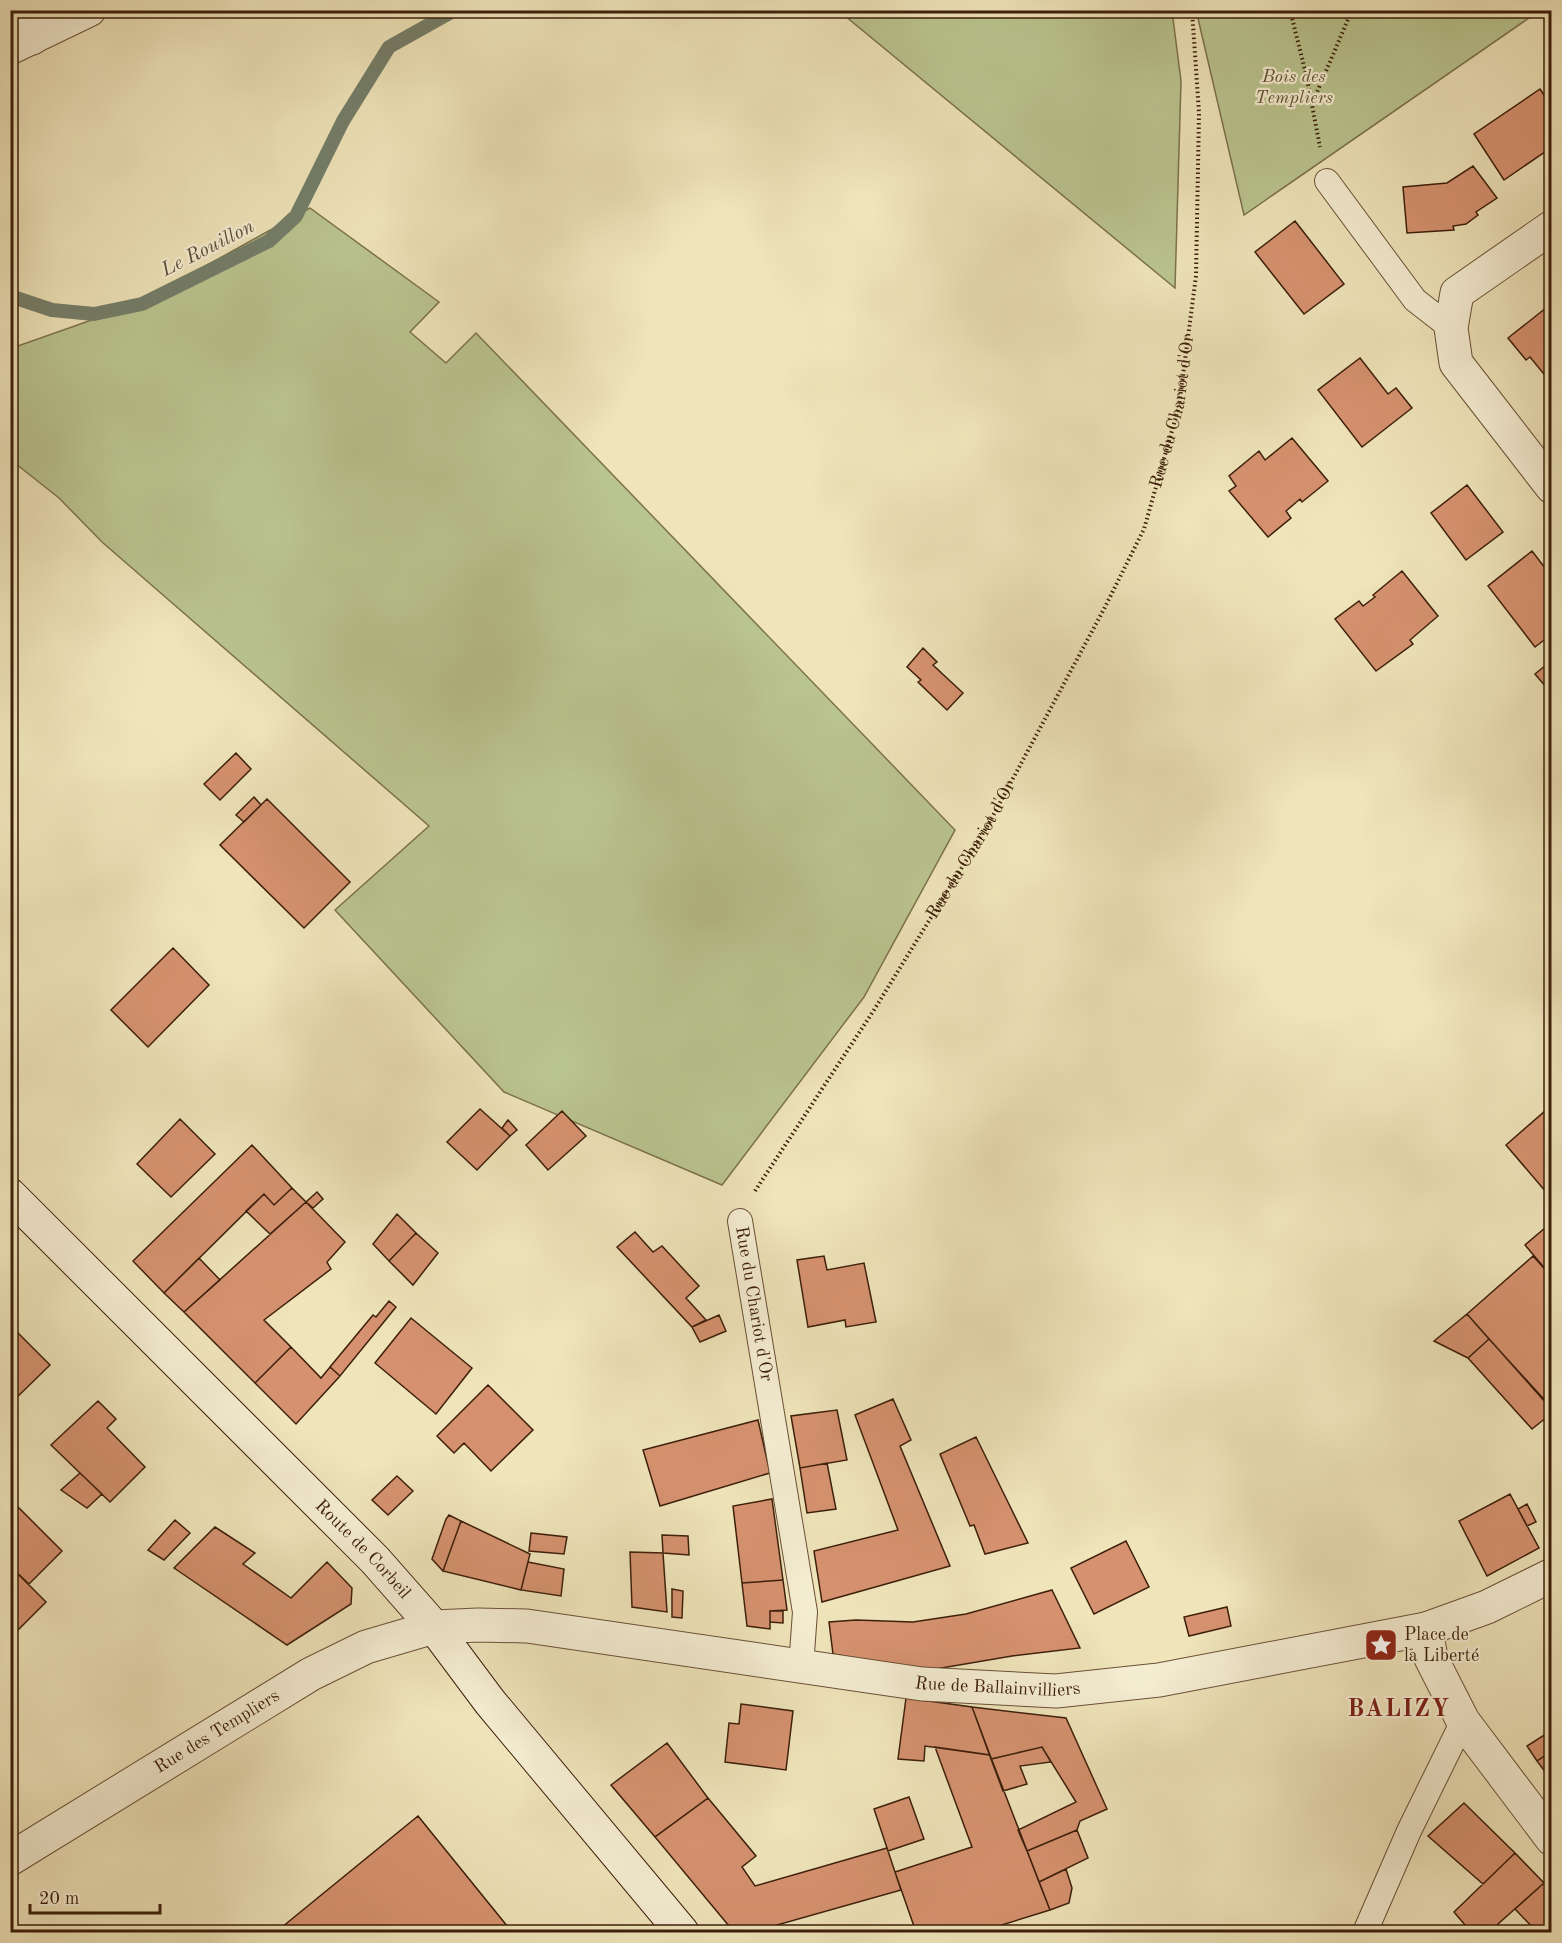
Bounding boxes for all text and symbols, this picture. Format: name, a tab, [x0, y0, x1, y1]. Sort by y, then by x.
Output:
park label: Bois des Templiers	[1255, 68, 1333, 107]
water label: Le Rouillon	[157, 217, 258, 281]
street label: Rue du Chariot d'Or	[1147, 333, 1197, 490]
street label: Rue du Chariot d'Or	[923, 777, 1019, 922]
street label: Rue du Chariot d'Or	[732, 1225, 776, 1383]
street label: Route de Corbeil	[311, 1496, 414, 1602]
place label: Place de la Liberté	[1404, 1626, 1479, 1665]
place icon: Place de la Liberté	[1363, 1627, 1399, 1663]
street label: Rue de Ballainvilliers	[914, 1674, 1081, 1700]
street label: Rue des Templiers	[151, 1687, 283, 1777]
district label: BALIZY	[1347, 1698, 1451, 1722]
scale bar	[30, 1877, 160, 1915]
text: 20 m	[39, 1890, 79, 1908]

